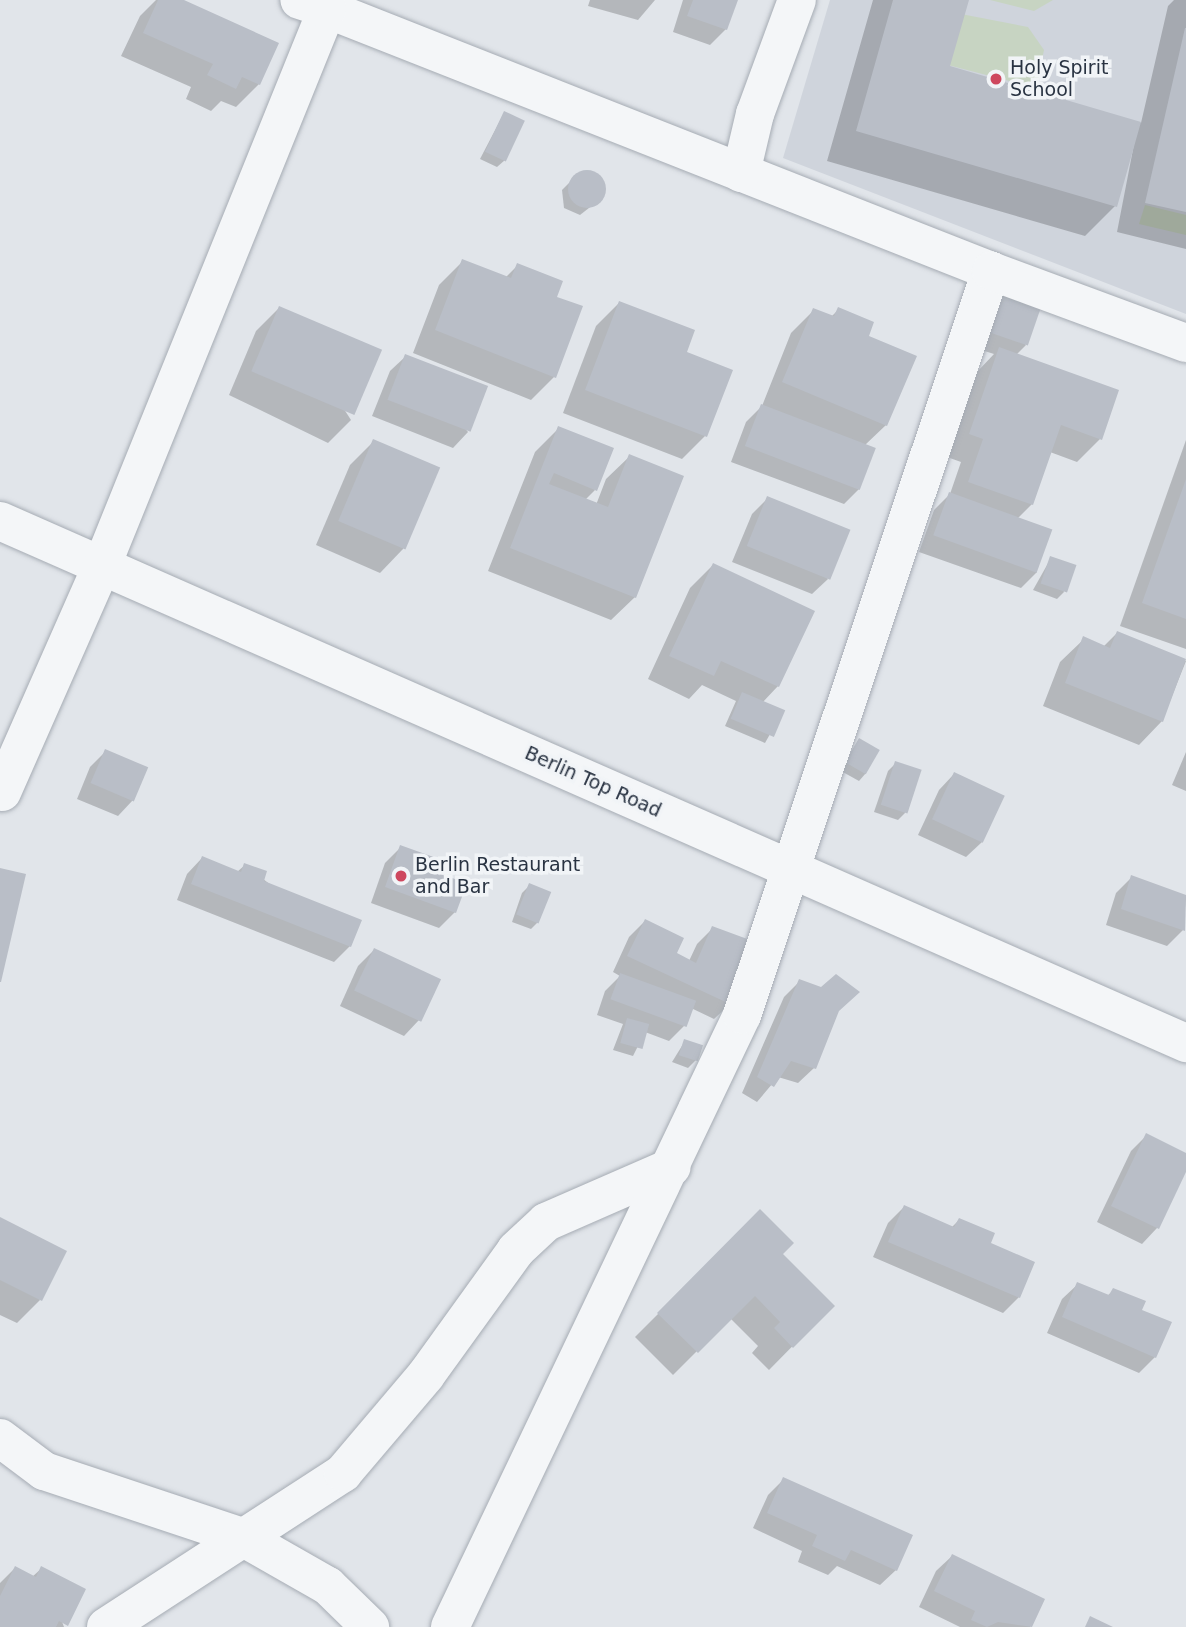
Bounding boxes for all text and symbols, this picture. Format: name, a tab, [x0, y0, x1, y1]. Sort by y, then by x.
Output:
place label: Holy Spirit School	[1010, 57, 1108, 101]
marker: Holy Spirit School	[988, 71, 1004, 87]
street label: Berlin Top Road	[521, 742, 665, 822]
place label: Berlin Restaurant and Bar	[415, 854, 580, 898]
marker: Berlin Restaurant and Bar	[393, 868, 409, 884]

